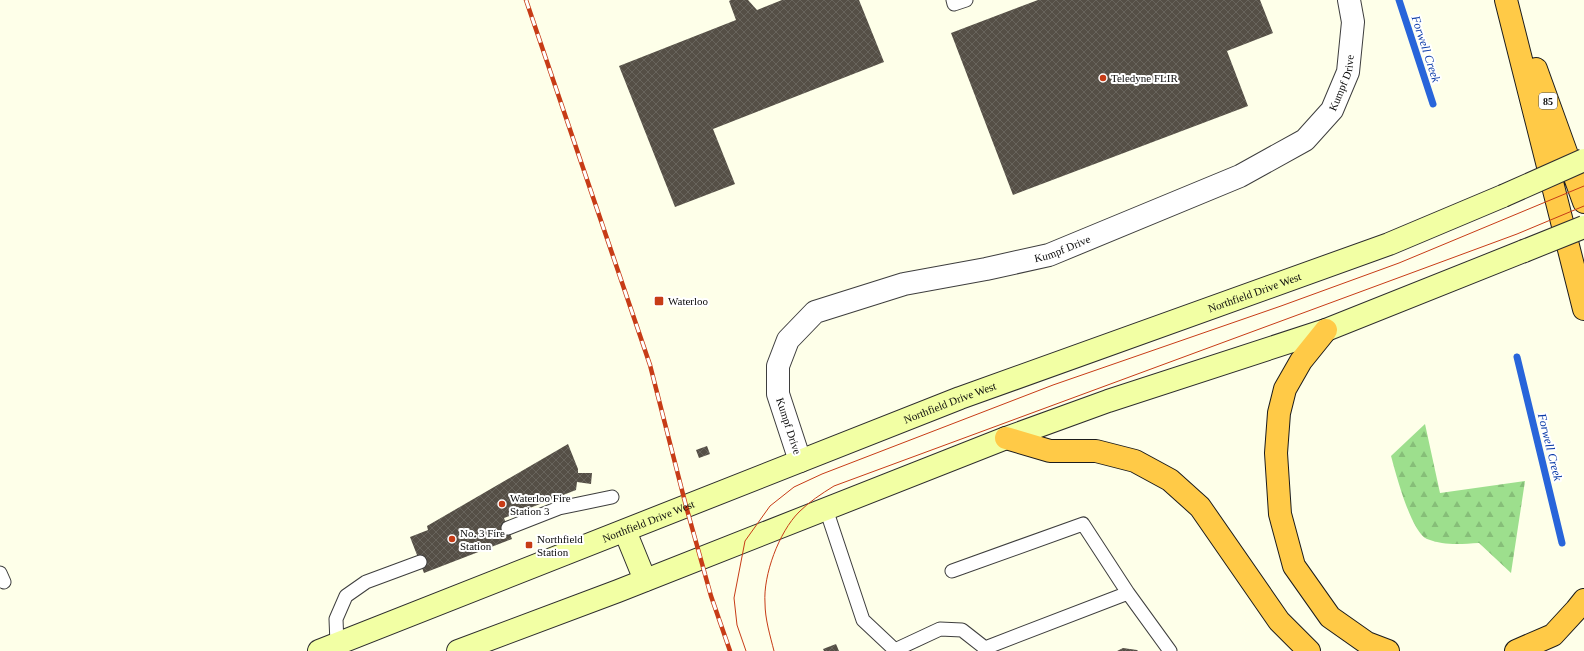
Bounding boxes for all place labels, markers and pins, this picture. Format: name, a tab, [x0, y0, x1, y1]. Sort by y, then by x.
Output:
place label: Teledyne FLIR	[1111, 72, 1178, 84]
marker: Teledyne FLIR	[1098, 73, 1108, 83]
marker: Waterloo	[653, 295, 665, 307]
place label: Waterloo	[668, 295, 709, 307]
place label: Waterloo Fire Station 3	[510, 492, 571, 517]
marker: Waterloo Fire Station 3	[497, 499, 507, 509]
place label: No. 3 Fire Station	[460, 527, 505, 552]
place label: Northfield Station	[537, 533, 583, 558]
marker: No. 3 Fire Station	[447, 534, 457, 544]
marker: Northfield Station	[524, 540, 534, 550]

